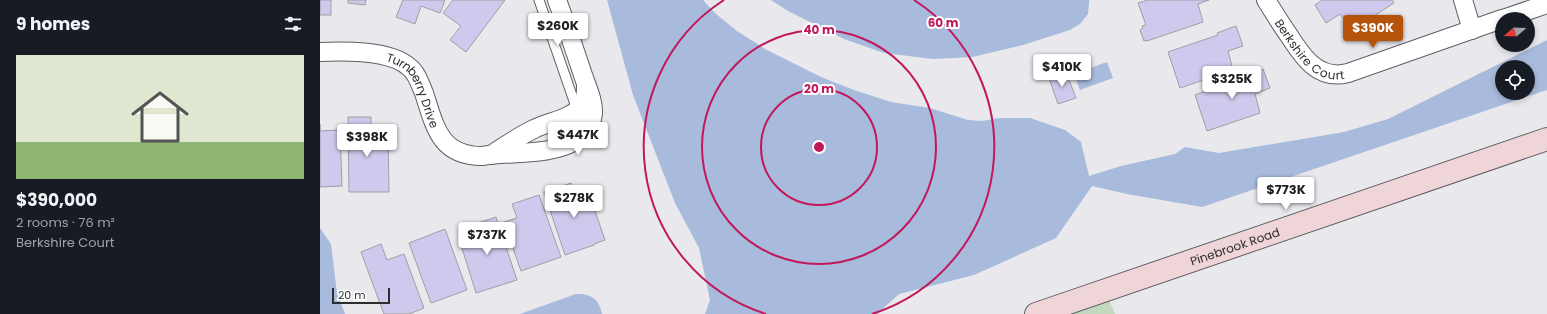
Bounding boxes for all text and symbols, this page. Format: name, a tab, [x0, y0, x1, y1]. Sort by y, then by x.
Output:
text: 9 homes	[16, 12, 90, 36]
north arrow	[1495, 12, 1535, 52]
map controls	[1495, 12, 1535, 100]
icon: filters	[282, 13, 304, 35]
pin: $260K	[530, 13, 586, 47]
text: 60 m	[928, 14, 959, 31]
street label: Berkshire Court	[1271, 15, 1345, 83]
pin: $390K	[1345, 15, 1401, 49]
text: $260K	[537, 16, 579, 35]
text: $390K	[1352, 18, 1394, 37]
text: 40 m	[803, 21, 835, 38]
street label: Turnberry Drive	[385, 48, 444, 131]
pin: $410K	[1034, 54, 1090, 88]
text: $410K	[1042, 57, 1082, 76]
button: locate	[1495, 60, 1535, 100]
pin: $325K	[1204, 66, 1260, 100]
text: $325K	[1211, 69, 1253, 88]
text: 20 m	[804, 80, 834, 97]
icon: home	[124, 81, 196, 153]
pin: $447K	[550, 122, 606, 156]
pin: $398K	[339, 124, 395, 158]
text: $447K	[557, 125, 599, 144]
text: $398K	[346, 127, 388, 146]
centre of rings	[812, 140, 826, 154]
pin: $773K	[1258, 177, 1314, 211]
text: $773K	[1266, 180, 1306, 199]
pin: $278K	[546, 185, 602, 219]
text: $390,000	[16, 188, 97, 212]
text: $278K	[554, 188, 594, 207]
text: 2 rooms · 76 m²	[16, 213, 115, 232]
pin: $737K	[459, 222, 515, 256]
street label: Pinebrook Road	[1188, 223, 1282, 269]
text: $737K	[467, 225, 507, 244]
text: Berkshire Court	[16, 233, 115, 252]
scale bar	[332, 286, 390, 305]
text: 20 m	[338, 287, 366, 303]

